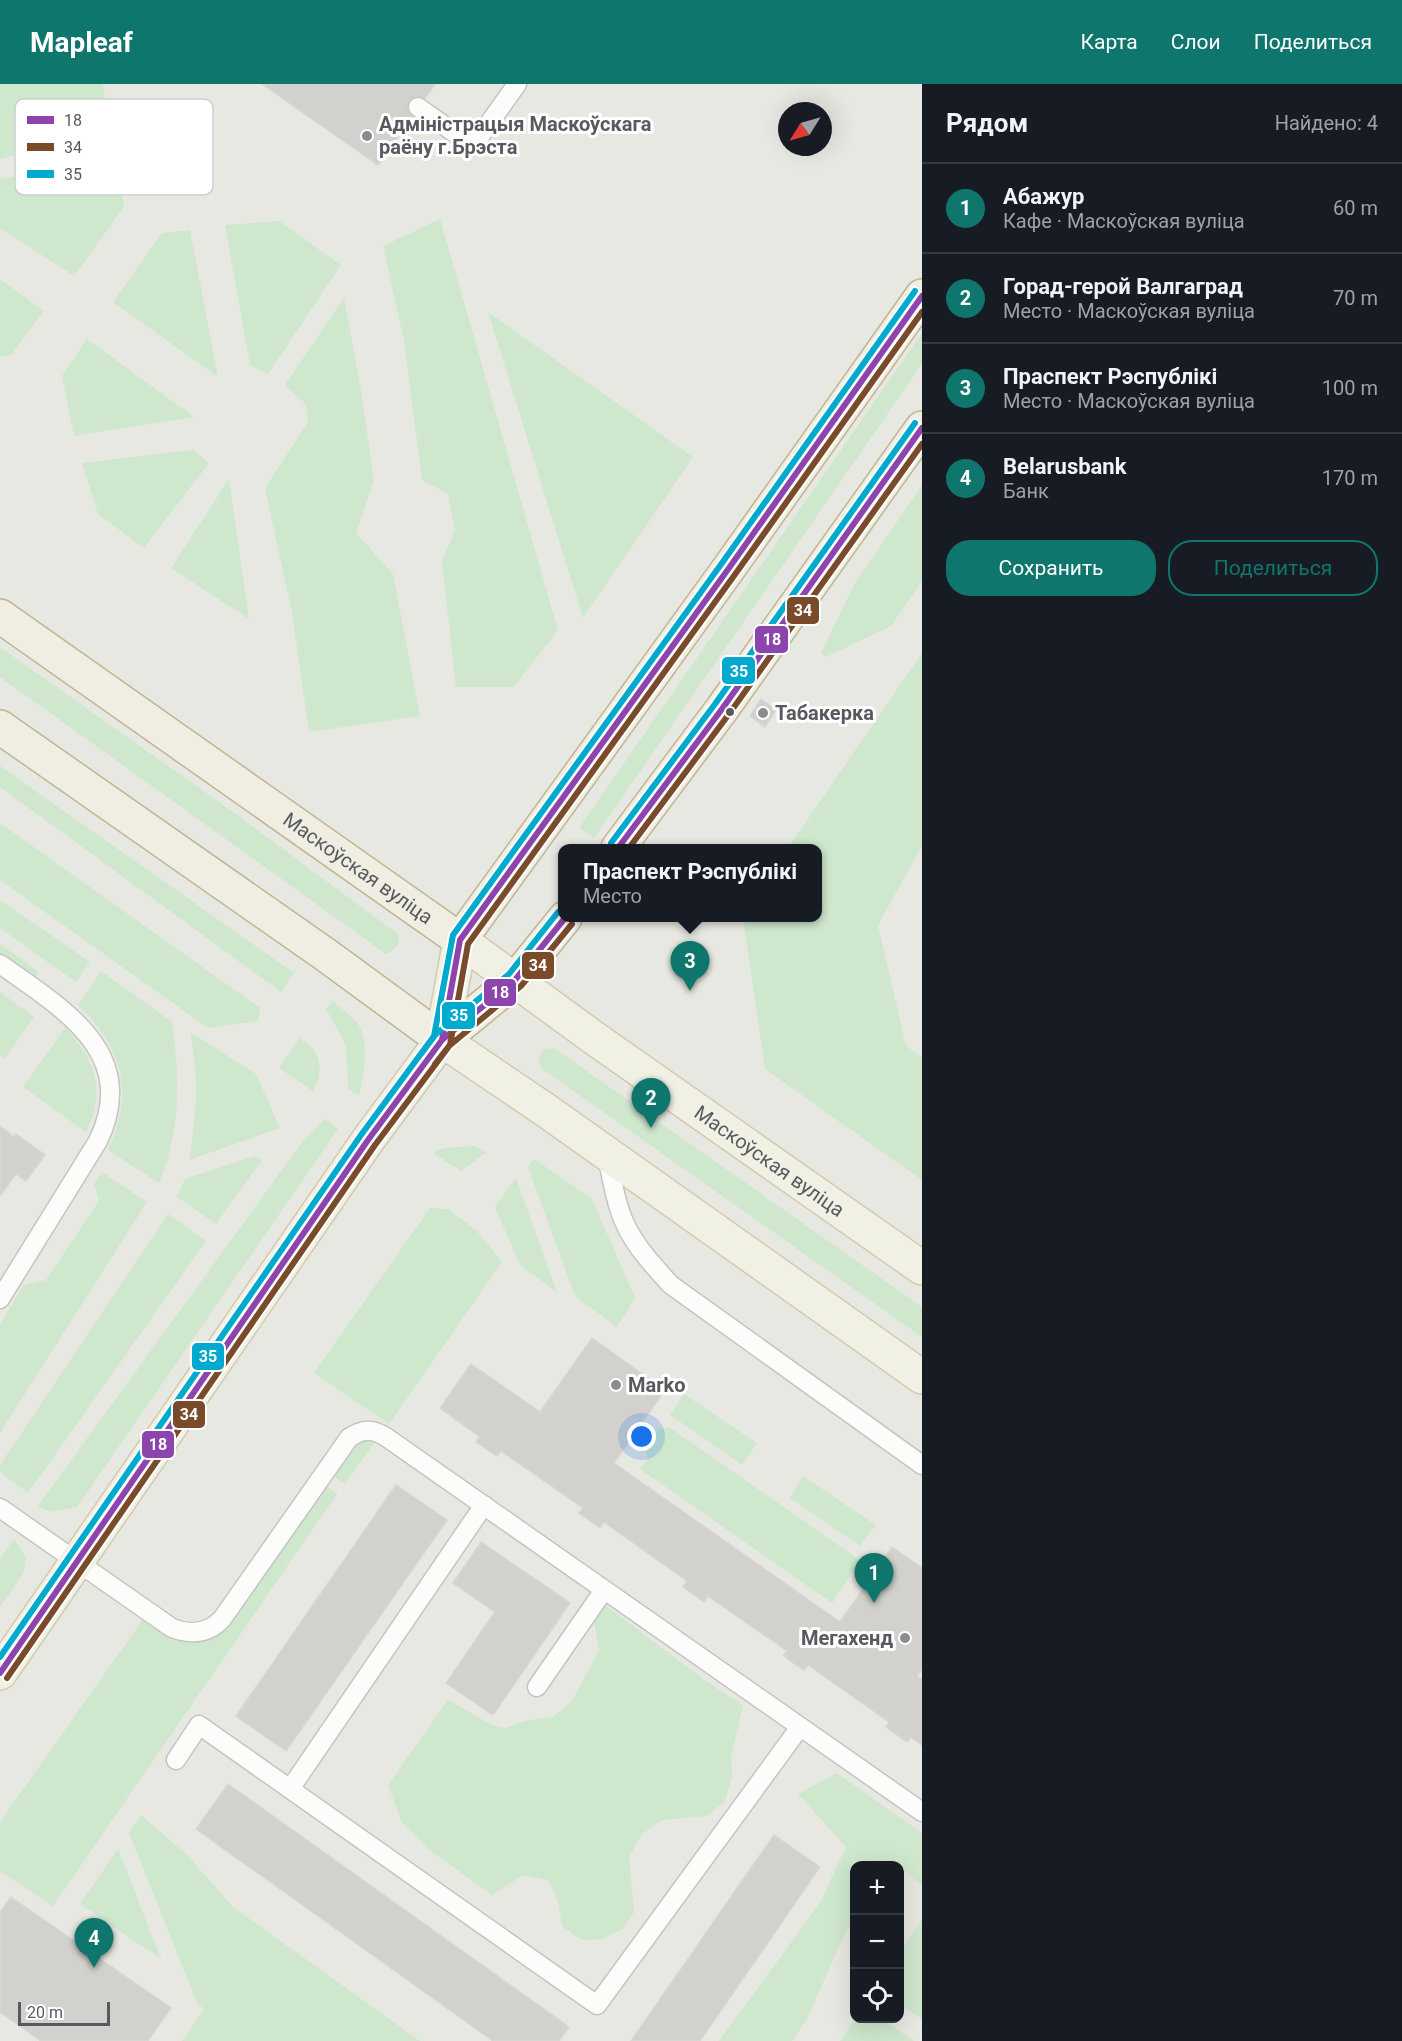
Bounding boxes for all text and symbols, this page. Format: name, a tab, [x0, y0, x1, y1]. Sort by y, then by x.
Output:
text: Mapleaf	[30, 26, 133, 59]
text: Карта	[1081, 30, 1138, 54]
text: Слои	[1171, 30, 1221, 54]
text: Поделиться	[1254, 30, 1372, 54]
legend	[15, 99, 213, 195]
north arrow	[778, 102, 832, 156]
text: Рядом	[946, 108, 1028, 138]
text: 18	[64, 111, 82, 130]
text: Найдено: 4	[1275, 111, 1378, 135]
place label: Адміністрацыя Маскоўскага раёну г.Брэста	[379, 112, 652, 159]
marker: Адміністрацыя Маскоўскага раёну г.Брэста	[360, 129, 374, 143]
text: 34	[64, 138, 82, 157]
text: 35	[64, 165, 82, 184]
text: Абажур	[1003, 184, 1084, 209]
text: 1	[960, 196, 971, 220]
text: 60 m	[1333, 196, 1378, 220]
text: Кафе · Маскоўская вуліца	[1003, 209, 1245, 233]
text: Горад-герой Валгаград	[1003, 274, 1243, 299]
text: 2	[960, 286, 971, 310]
text: 70 m	[1333, 286, 1378, 310]
text: Место · Маскоўская вуліца	[1003, 299, 1255, 323]
text: Праспект Рэспублікі	[1003, 364, 1217, 389]
text: 3	[960, 376, 971, 400]
text: 100 m	[1322, 376, 1378, 400]
text: Место · Маскоўская вуліца	[1003, 389, 1255, 413]
text: Belarusbank	[1003, 454, 1126, 479]
text: 4	[960, 466, 971, 490]
text: 170 m	[1322, 466, 1378, 490]
text: Банк	[1003, 479, 1049, 503]
button: Сохранить	[946, 540, 1156, 596]
button: Поделиться	[1168, 540, 1378, 596]
line badge: 34	[786, 596, 820, 625]
text: 34	[794, 601, 812, 620]
line badge: 18	[754, 625, 789, 654]
text: 18	[763, 630, 781, 649]
line badge: 35	[721, 656, 756, 685]
text: 35	[730, 662, 748, 681]
place label: Табакерка	[775, 701, 874, 725]
unlabelled marker	[724, 706, 736, 718]
marker: Табакерка	[756, 706, 770, 720]
street label: Маскоўская вуліца	[279, 807, 438, 929]
popup	[558, 844, 822, 922]
text: Праспект Рэспублікі	[583, 859, 797, 884]
text: Место	[583, 884, 642, 908]
pin: 3	[670, 942, 710, 991]
line badge: 34	[521, 951, 555, 980]
text: 34	[529, 956, 547, 975]
line badge: 18	[483, 978, 517, 1007]
text: 18	[491, 983, 509, 1002]
line badge: 35	[441, 1001, 476, 1030]
text: 35	[450, 1006, 468, 1025]
pin: 2	[632, 1078, 670, 1128]
street label: Маскоўская вуліца	[690, 1100, 849, 1222]
line badge: 35	[191, 1342, 225, 1371]
text: 35	[199, 1347, 217, 1366]
place label: Marko	[628, 1373, 686, 1397]
marker: Marko	[609, 1378, 623, 1392]
line badge: 34	[172, 1400, 206, 1429]
text: 34	[180, 1405, 198, 1424]
your location	[627, 1422, 656, 1451]
line badge: 18	[141, 1430, 175, 1459]
text: 18	[149, 1435, 167, 1454]
pin: 1	[854, 1554, 894, 1603]
place label: Мегахенд	[801, 1626, 893, 1650]
marker: Мегахенд	[898, 1631, 912, 1645]
map controls	[850, 1861, 904, 2023]
button: +	[850, 1861, 904, 1915]
button: −	[850, 1915, 904, 1969]
pin: 4	[74, 1918, 113, 1968]
button: locate	[850, 1969, 904, 2023]
scale bar	[18, 1999, 110, 2026]
text: 20 m	[27, 2003, 63, 2022]

